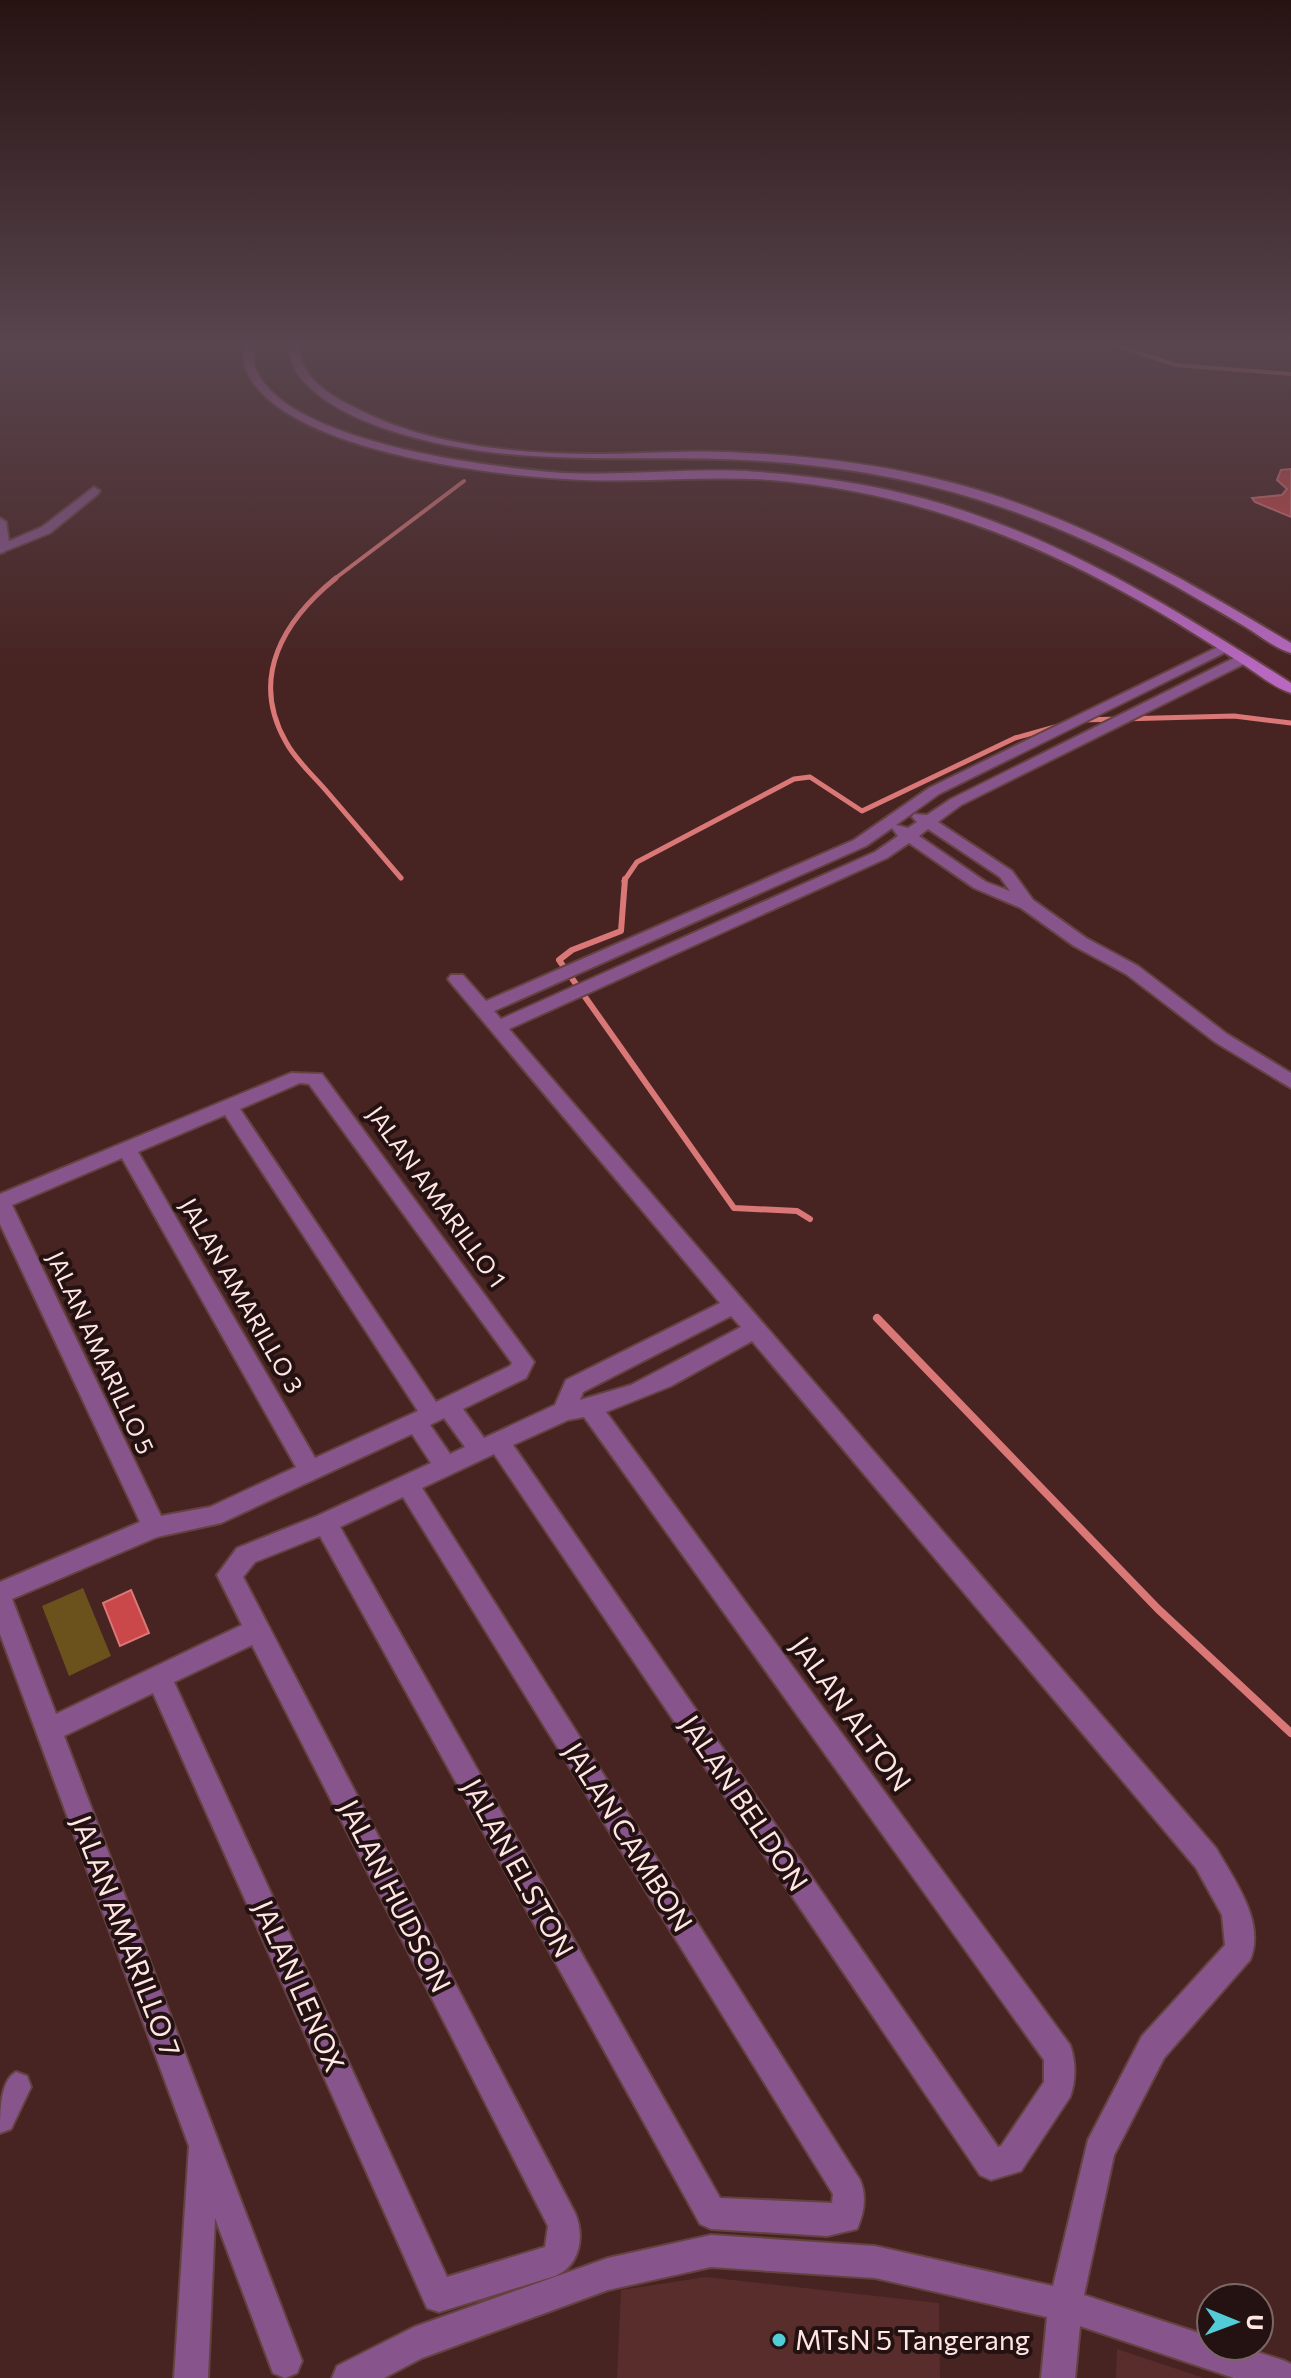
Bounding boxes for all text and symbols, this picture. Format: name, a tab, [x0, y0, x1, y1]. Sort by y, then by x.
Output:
street label: JALAN AMARILLO 1	[362, 1100, 513, 1292]
street label: JALAN AMARILLO 3	[175, 1193, 310, 1398]
street label: JALAN AMARILLO 5	[42, 1246, 161, 1458]
street label: JALAN ALTON	[784, 1629, 919, 1797]
street label: JALAN BELDON	[674, 1708, 816, 1897]
street label: JALAN CAMBON	[557, 1736, 701, 1937]
street label: JALAN ELSTON	[456, 1772, 582, 1963]
street label: JALAN HUDSON	[333, 1793, 459, 1998]
street label: JALAN AMARILLO 7	[65, 1810, 189, 2061]
street label: JALAN LENOX	[247, 1895, 353, 2077]
north arrow	[1195, 2282, 1275, 2362]
text: U	[1242, 2314, 1269, 2331]
place label: MTsN 5 Tangerang	[795, 2322, 1030, 2356]
marker: MTsN 5 Tangerang	[770, 2331, 788, 2349]

